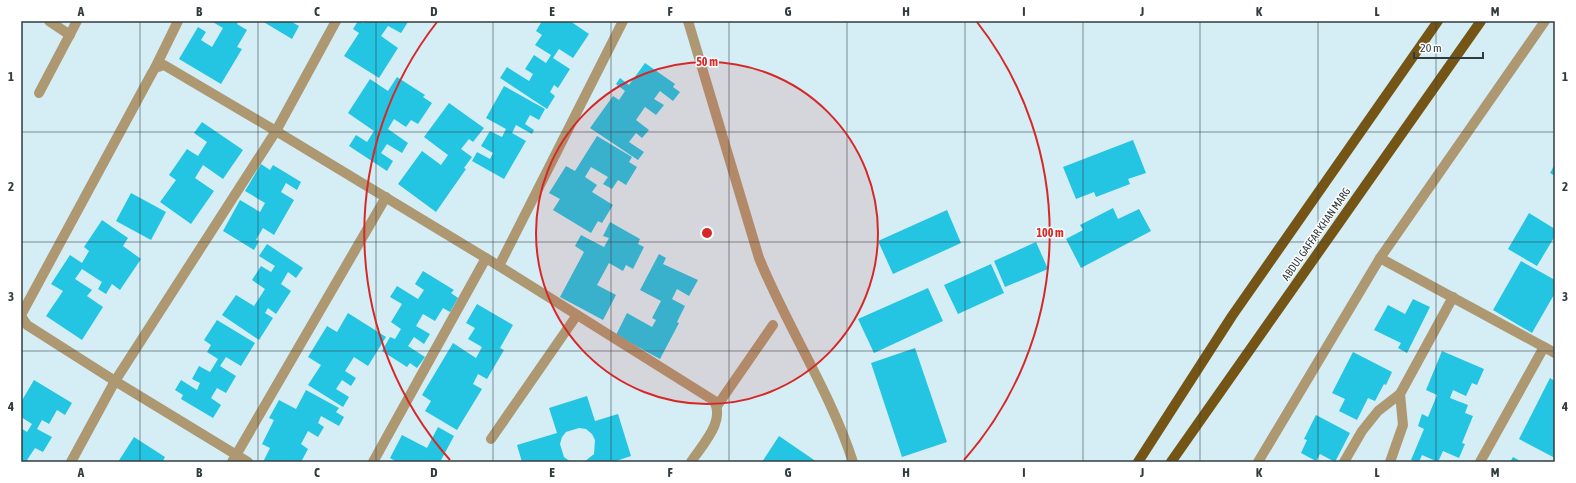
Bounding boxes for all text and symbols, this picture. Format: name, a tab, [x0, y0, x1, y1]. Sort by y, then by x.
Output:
text: A	[77, 4, 85, 19]
text: B	[196, 4, 203, 19]
text: C	[314, 4, 320, 19]
text: D	[430, 4, 438, 19]
text: E	[549, 4, 555, 19]
text: F	[667, 4, 673, 19]
text: G	[785, 4, 792, 19]
text: H	[902, 4, 910, 19]
text: I	[1022, 4, 1026, 19]
text: J	[1139, 4, 1144, 19]
text: K	[1256, 4, 1263, 19]
text: L	[1374, 4, 1380, 19]
text: M	[1491, 4, 1500, 19]
scale bar	[1414, 34, 1483, 60]
text: 20 m	[1420, 41, 1442, 55]
text: 50 m	[696, 55, 718, 69]
text: 1	[8, 69, 14, 84]
text: 1	[1562, 69, 1568, 84]
text: 2	[8, 179, 14, 194]
text: 2	[1562, 179, 1568, 194]
street label: ABDUL GAFFAR KHAN MARG	[1279, 185, 1353, 283]
centre of rings	[700, 226, 714, 240]
text: 100 m	[1036, 226, 1064, 240]
text: 3	[8, 289, 14, 304]
text: 3	[1562, 289, 1568, 304]
text: 4	[7, 399, 14, 414]
text: 4	[1561, 399, 1568, 414]
text: A	[77, 465, 85, 480]
text: B	[196, 465, 203, 480]
text: C	[314, 465, 320, 480]
text: D	[430, 465, 438, 480]
text: E	[549, 465, 555, 480]
text: F	[667, 465, 673, 480]
text: G	[785, 465, 792, 480]
text: H	[902, 465, 910, 480]
text: I	[1022, 465, 1026, 480]
text: J	[1139, 465, 1144, 480]
text: K	[1256, 465, 1263, 480]
text: L	[1374, 465, 1380, 480]
text: M	[1491, 465, 1500, 480]

